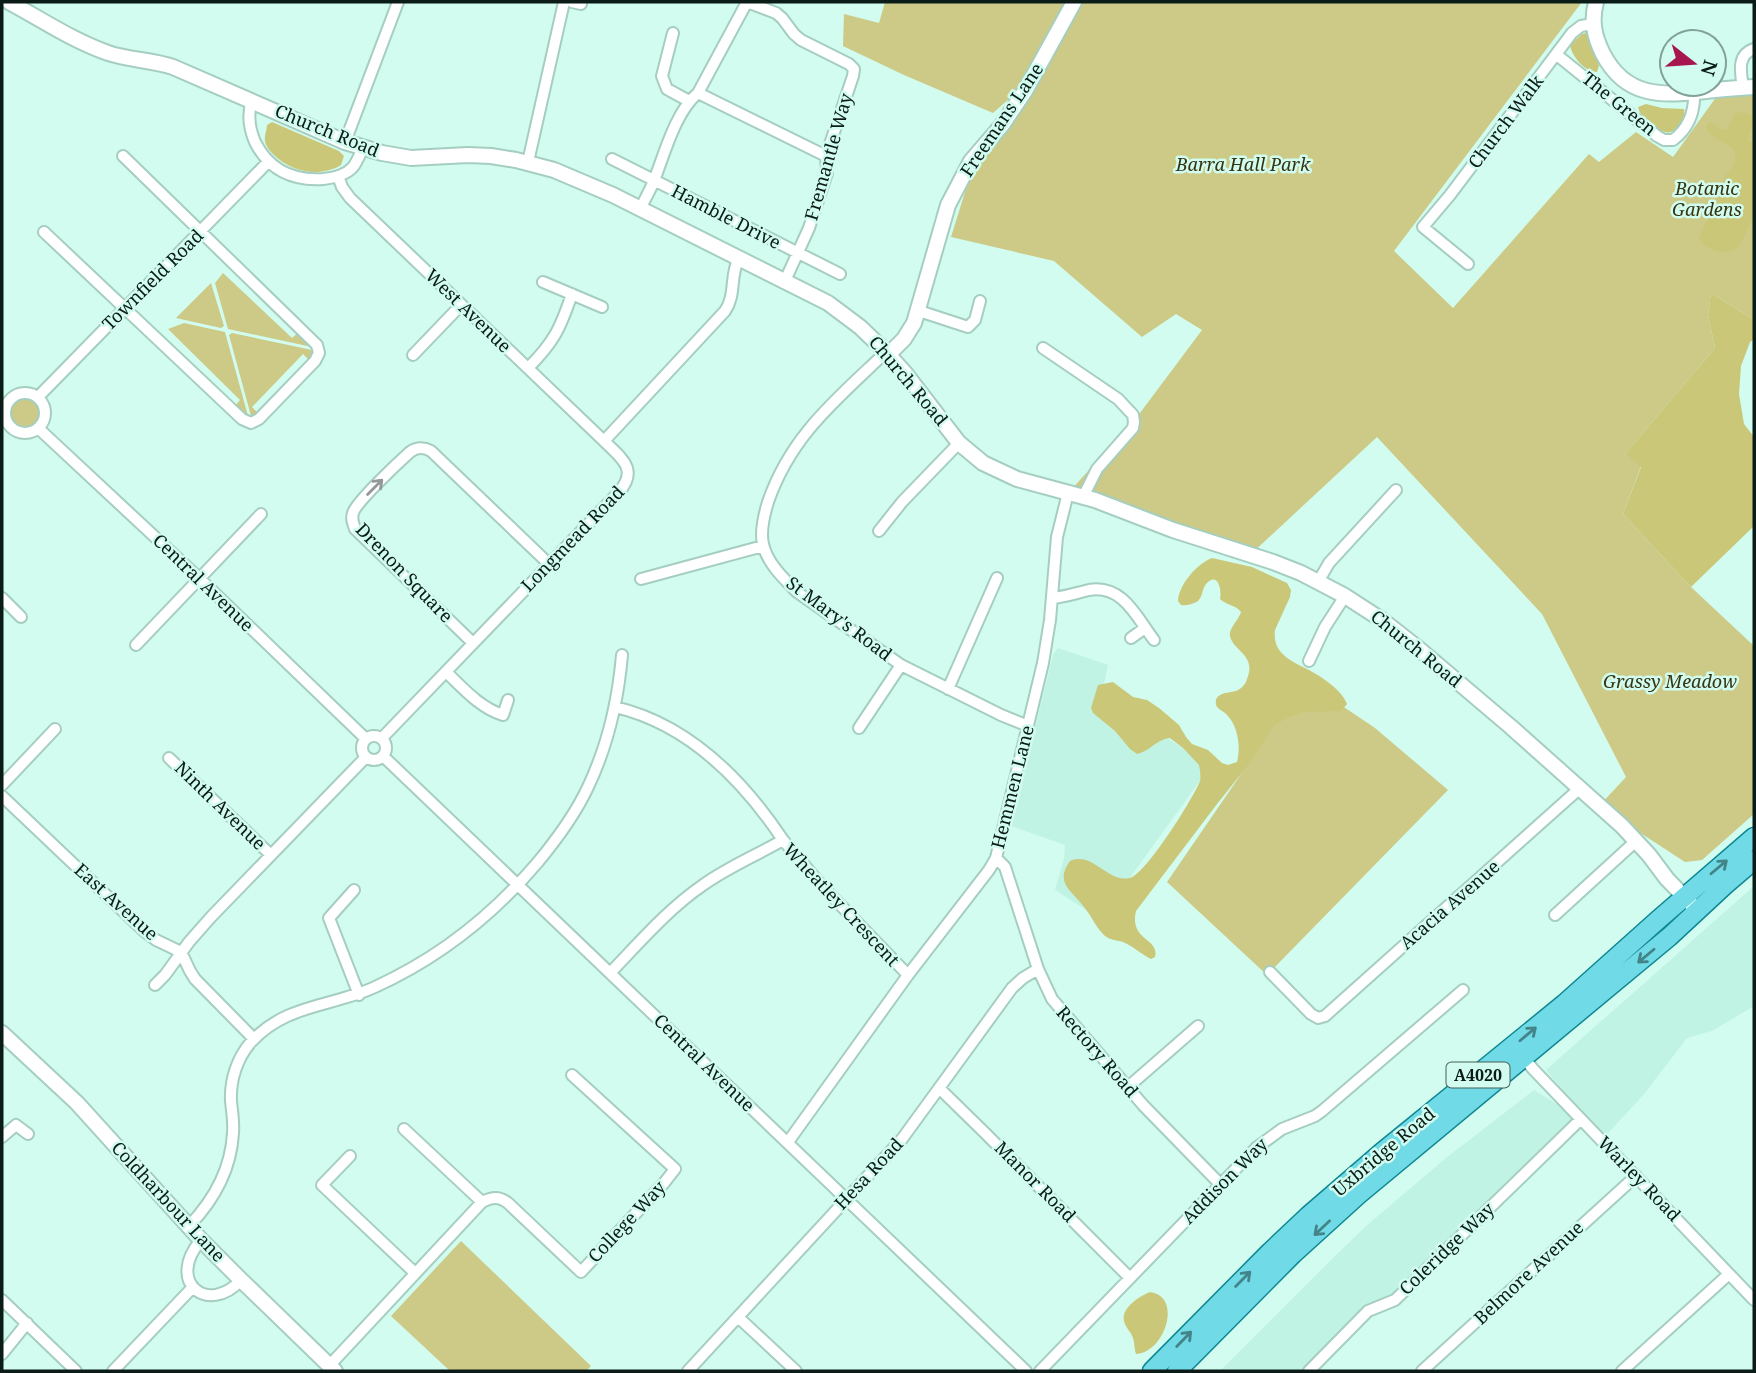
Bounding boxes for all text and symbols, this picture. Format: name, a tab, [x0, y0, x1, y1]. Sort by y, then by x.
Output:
north arrow	[1658, 28, 1728, 98]
text: N	[1695, 57, 1724, 79]
street label: Freemans Lane	[954, 58, 1048, 181]
street label: The Green	[1578, 66, 1662, 141]
street label: Church Walk	[1462, 69, 1549, 173]
street label: Fremantle Way	[798, 90, 858, 223]
street label: Church Road	[272, 98, 383, 162]
park label: Barra Hall Park	[1175, 152, 1311, 176]
park label: Botanic Gardens	[1672, 176, 1742, 221]
street label: Hamble Drive	[668, 178, 785, 254]
street label: Townfield Road	[96, 223, 208, 335]
street label: West Avenue	[420, 263, 517, 357]
street label: Church Road	[864, 330, 954, 430]
one-way arrow	[367, 479, 384, 496]
street label: Longmead Road	[515, 480, 629, 597]
street label: Drenon Square	[351, 517, 459, 627]
street label: Central Avenue	[148, 528, 259, 637]
street label: St Mary's Road	[782, 571, 897, 666]
street label: Church Road	[1366, 604, 1467, 692]
park label: Grassy Meadow	[1603, 669, 1737, 693]
street label: Hemmen Lane	[985, 723, 1039, 851]
street label: Ninth Avenue	[170, 756, 271, 855]
street label: Wheatley Crescent	[778, 838, 905, 971]
street label: Acacia Avenue	[1394, 854, 1504, 954]
street label: East Avenue	[70, 857, 164, 945]
one-way arrow	[1710, 859, 1728, 875]
one-way arrow	[1638, 948, 1656, 964]
street label: Rectory Road	[1051, 1001, 1144, 1102]
street label: Central Avenue	[649, 1008, 760, 1117]
one-way arrow	[1518, 1026, 1536, 1042]
road number: A4020	[1446, 1063, 1510, 1088]
street label: Uxbridge Road	[1327, 1101, 1440, 1201]
street label: Addison Way	[1176, 1131, 1273, 1229]
street label: Warley Road	[1593, 1131, 1686, 1226]
street label: Hesa Road	[829, 1132, 908, 1214]
street label: Manor Road	[990, 1135, 1082, 1227]
street label: Coldharbour Lane	[107, 1136, 231, 1267]
street label: College Way	[582, 1175, 671, 1267]
street label: Coleridge Way	[1394, 1196, 1500, 1300]
street label: Belmore Avenue	[1468, 1215, 1588, 1329]
one-way arrow	[1314, 1219, 1331, 1236]
one-way arrow	[1234, 1271, 1251, 1288]
one-way arrow	[1176, 1330, 1193, 1347]

